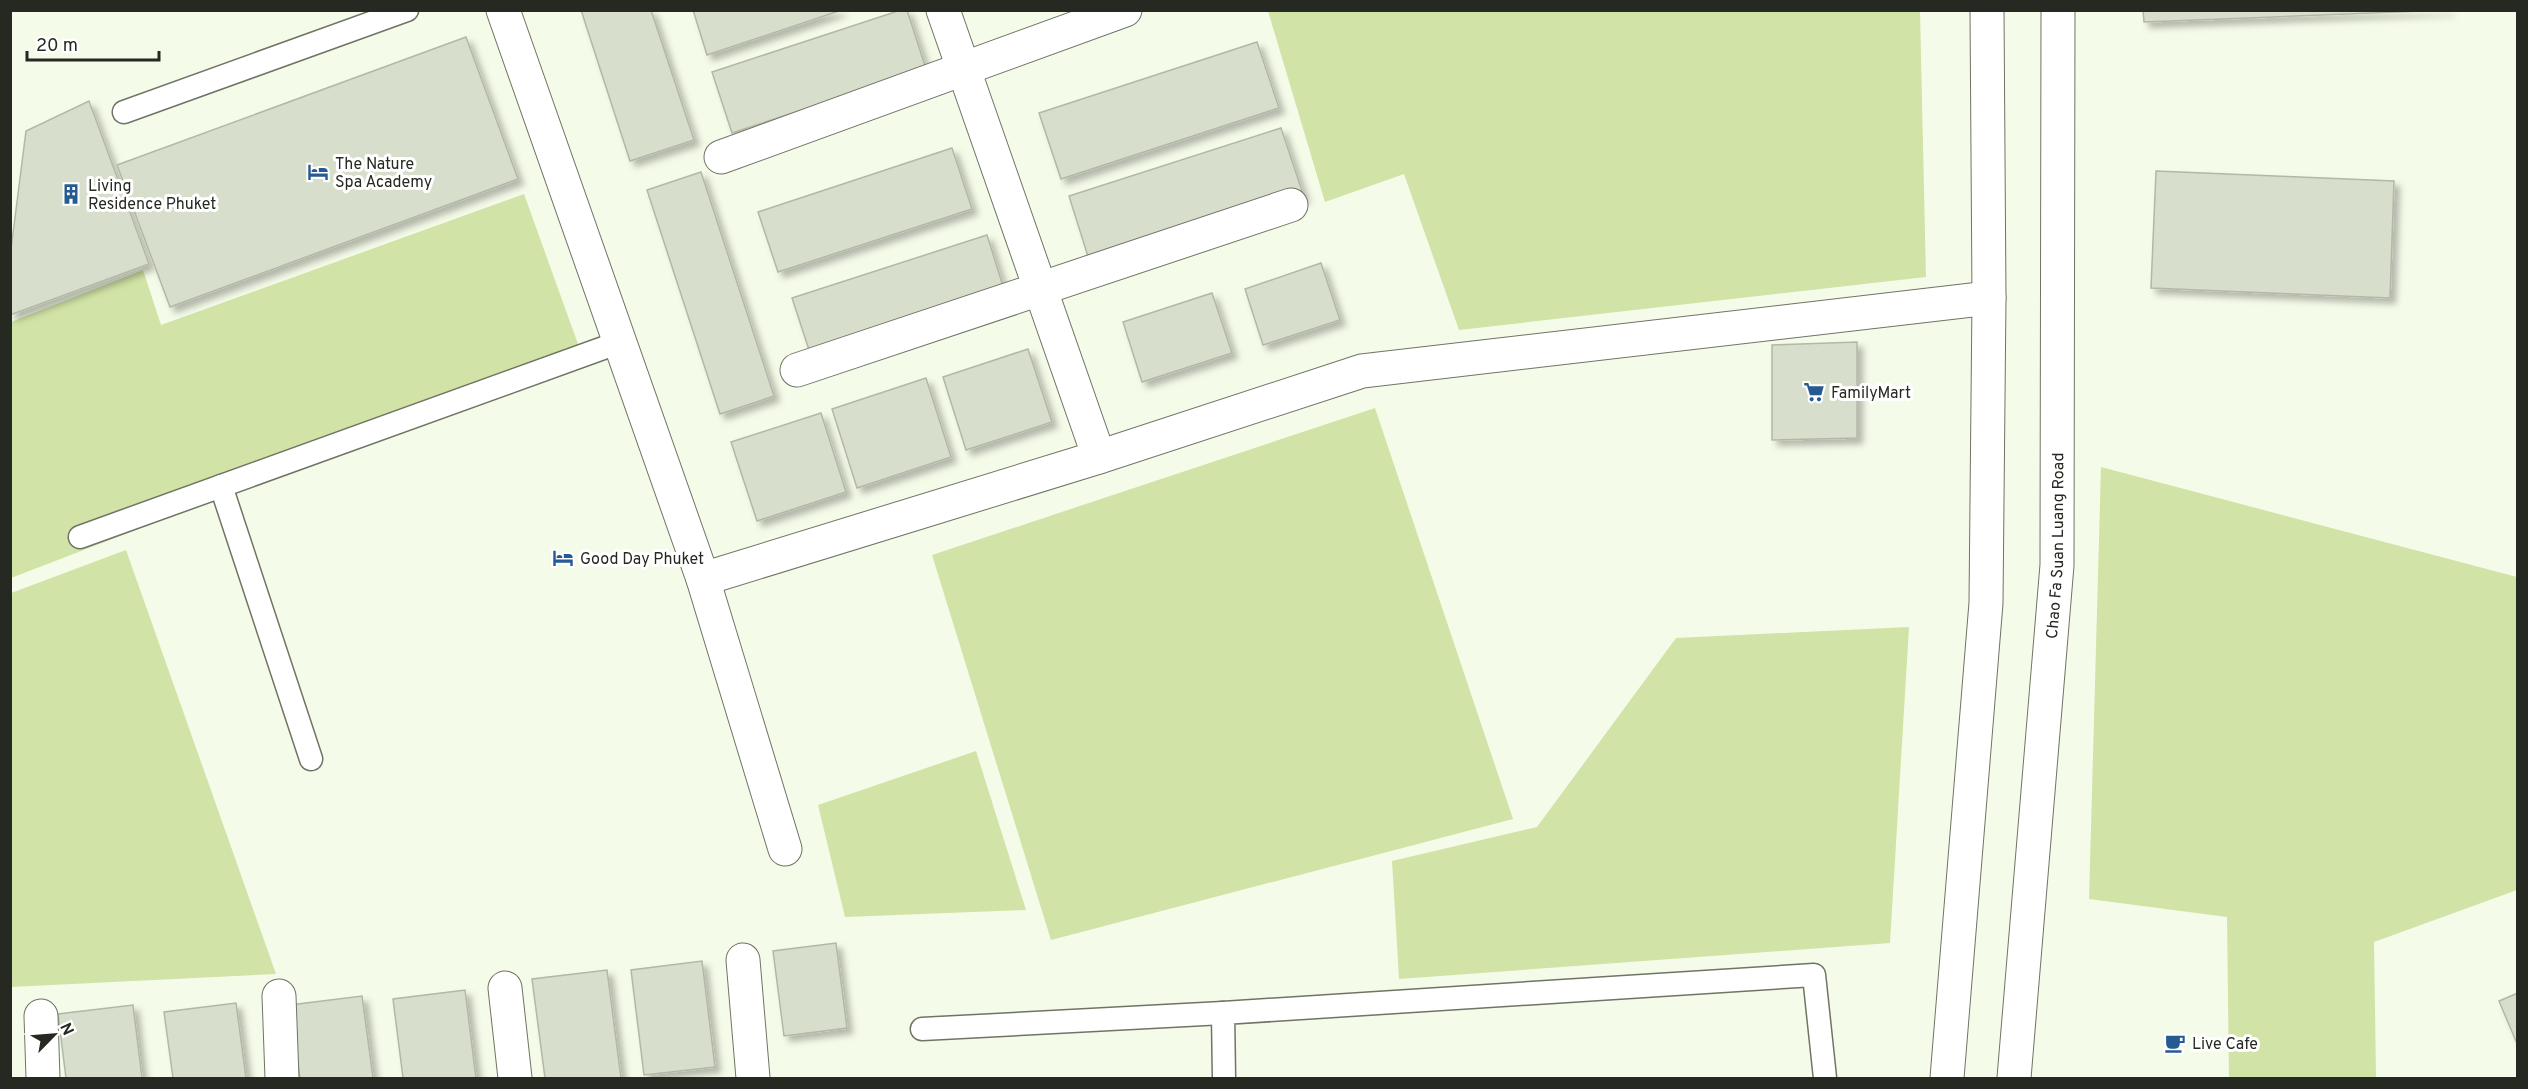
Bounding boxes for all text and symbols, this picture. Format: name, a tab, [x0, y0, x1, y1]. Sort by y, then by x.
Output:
scale bar	[27, 24, 159, 62]
text: 20 m	[36, 35, 78, 58]
place label: The Nature Spa Academy	[335, 155, 432, 193]
hotel icon: The Nature Spa Academy	[306, 160, 330, 184]
place label: Living Residence Phuket	[88, 177, 216, 215]
building icon: Living Residence Phuket	[59, 182, 83, 206]
supermarket icon: FamilyMart	[1802, 380, 1826, 404]
place label: FamilyMart	[1831, 384, 1911, 404]
street label: Chao Fa Suan Luang Road	[2043, 452, 2069, 640]
hotel icon: Good Day Phuket	[551, 546, 575, 570]
place label: Good Day Phuket	[580, 550, 704, 570]
north arrow	[24, 1005, 84, 1065]
text: N	[54, 1020, 77, 1039]
cafe icon: Live Cafe	[2163, 1031, 2187, 1055]
place label: Live Cafe	[2192, 1035, 2258, 1055]

